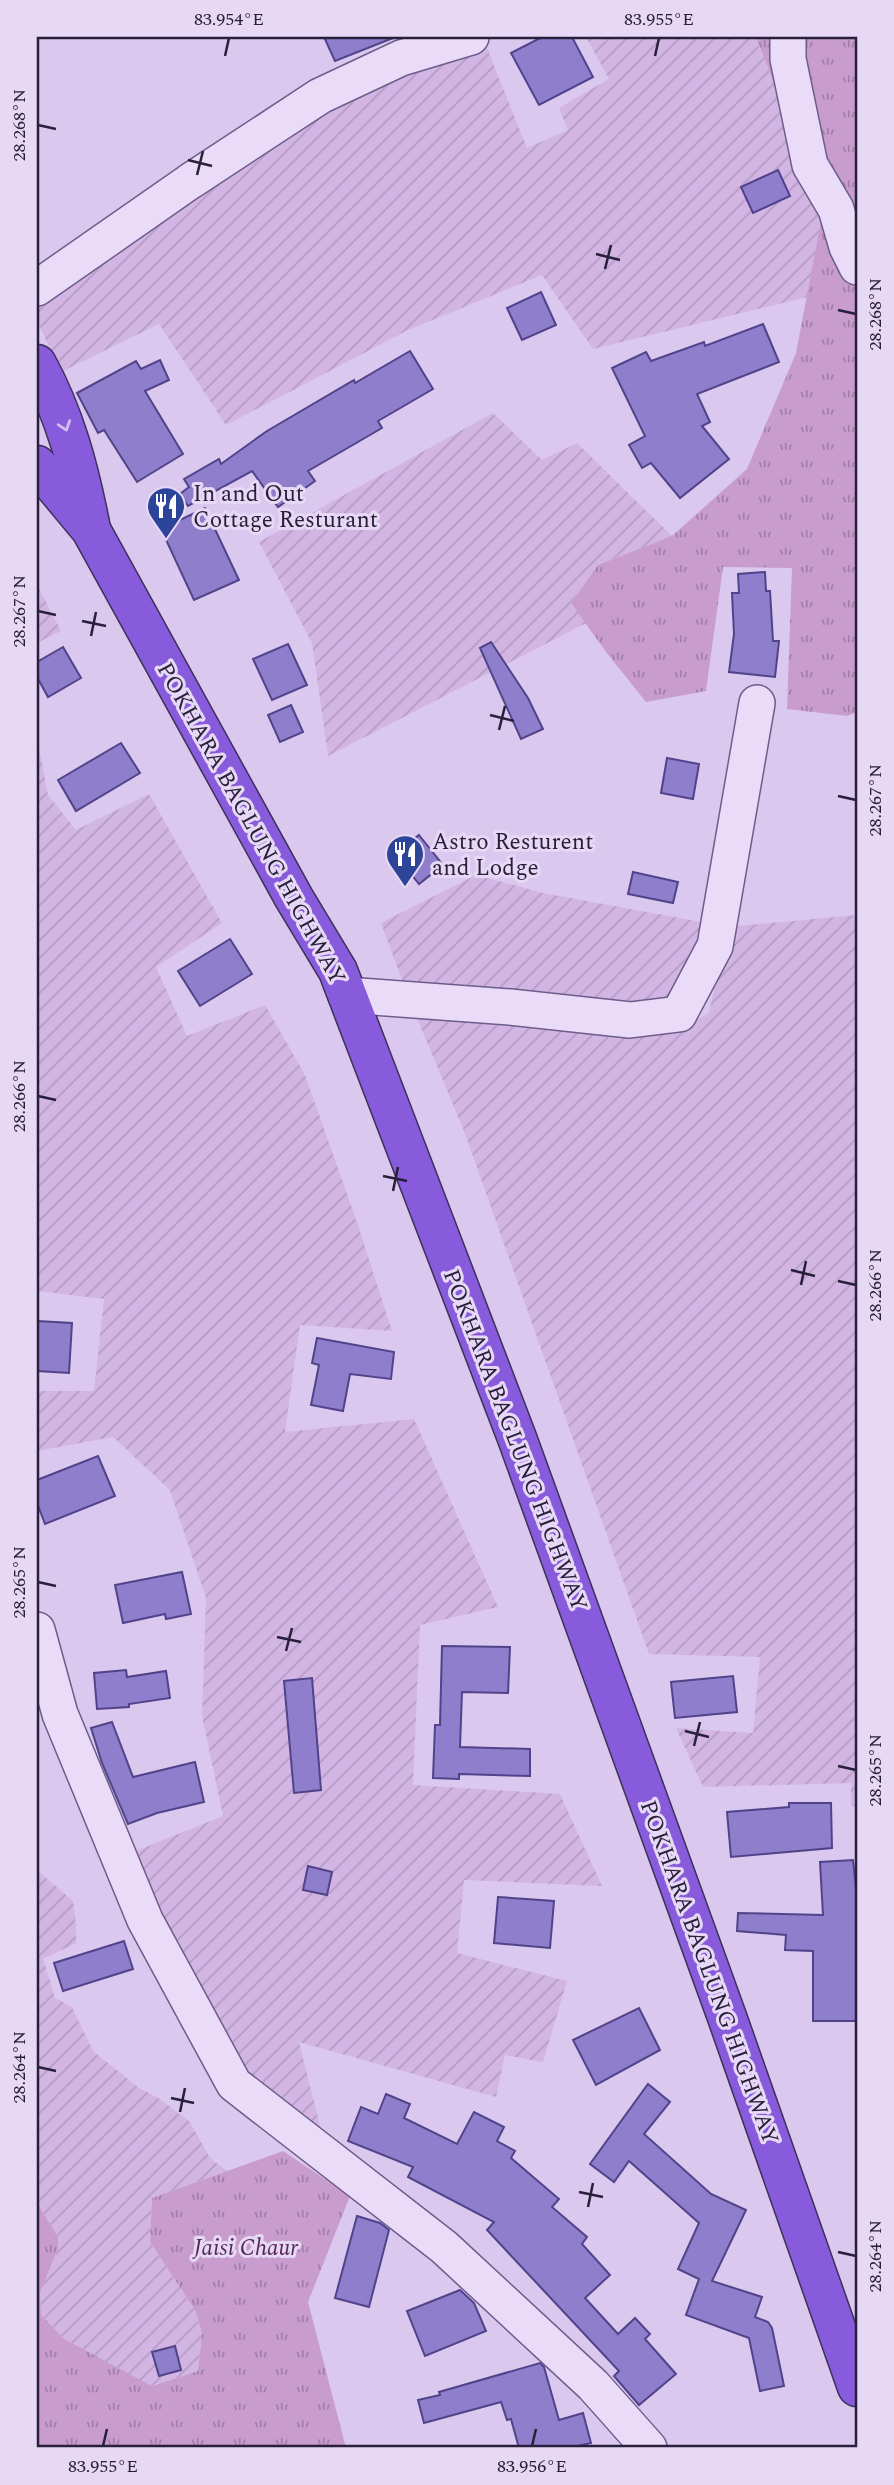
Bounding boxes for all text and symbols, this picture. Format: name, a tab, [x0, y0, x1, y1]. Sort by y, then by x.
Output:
text: 83.954°E	[194, 6, 264, 33]
text: 83.955°E	[624, 6, 694, 33]
text: 28.268°N	[6, 89, 33, 161]
text: 28.268°N	[862, 278, 889, 350]
one-way arrow	[57, 419, 71, 431]
place label: In and Out Cottage Resturant	[193, 477, 378, 538]
restaurant icon: In and Out Cottage Resturant	[145, 485, 187, 540]
text: 28.267°N	[6, 575, 33, 647]
street label: POKHARA BAGLUNG HIGHWAY	[147, 656, 354, 992]
text: 28.267°N	[862, 764, 889, 836]
place label: Astro Resturent and Lodge	[432, 825, 593, 886]
restaurant icon: Astro Resturent and Lodge	[384, 833, 426, 888]
text: 28.266°N	[6, 1060, 33, 1132]
text: 28.266°N	[862, 1249, 889, 1321]
street label: POKHARA BAGLUNG HIGHWAY	[433, 1264, 596, 1617]
text: 28.265°N	[6, 1546, 33, 1618]
text: 28.265°N	[862, 1734, 889, 1806]
street label: POKHARA BAGLUNG HIGHWAY	[630, 1795, 787, 2150]
text: 28.264°N	[6, 2031, 33, 2103]
text: 28.264°N	[862, 2220, 889, 2292]
park label: Jaisi Chaur	[192, 2231, 299, 2266]
text: 83.955°E	[68, 2453, 138, 2480]
text: 83.956°E	[497, 2453, 567, 2480]

